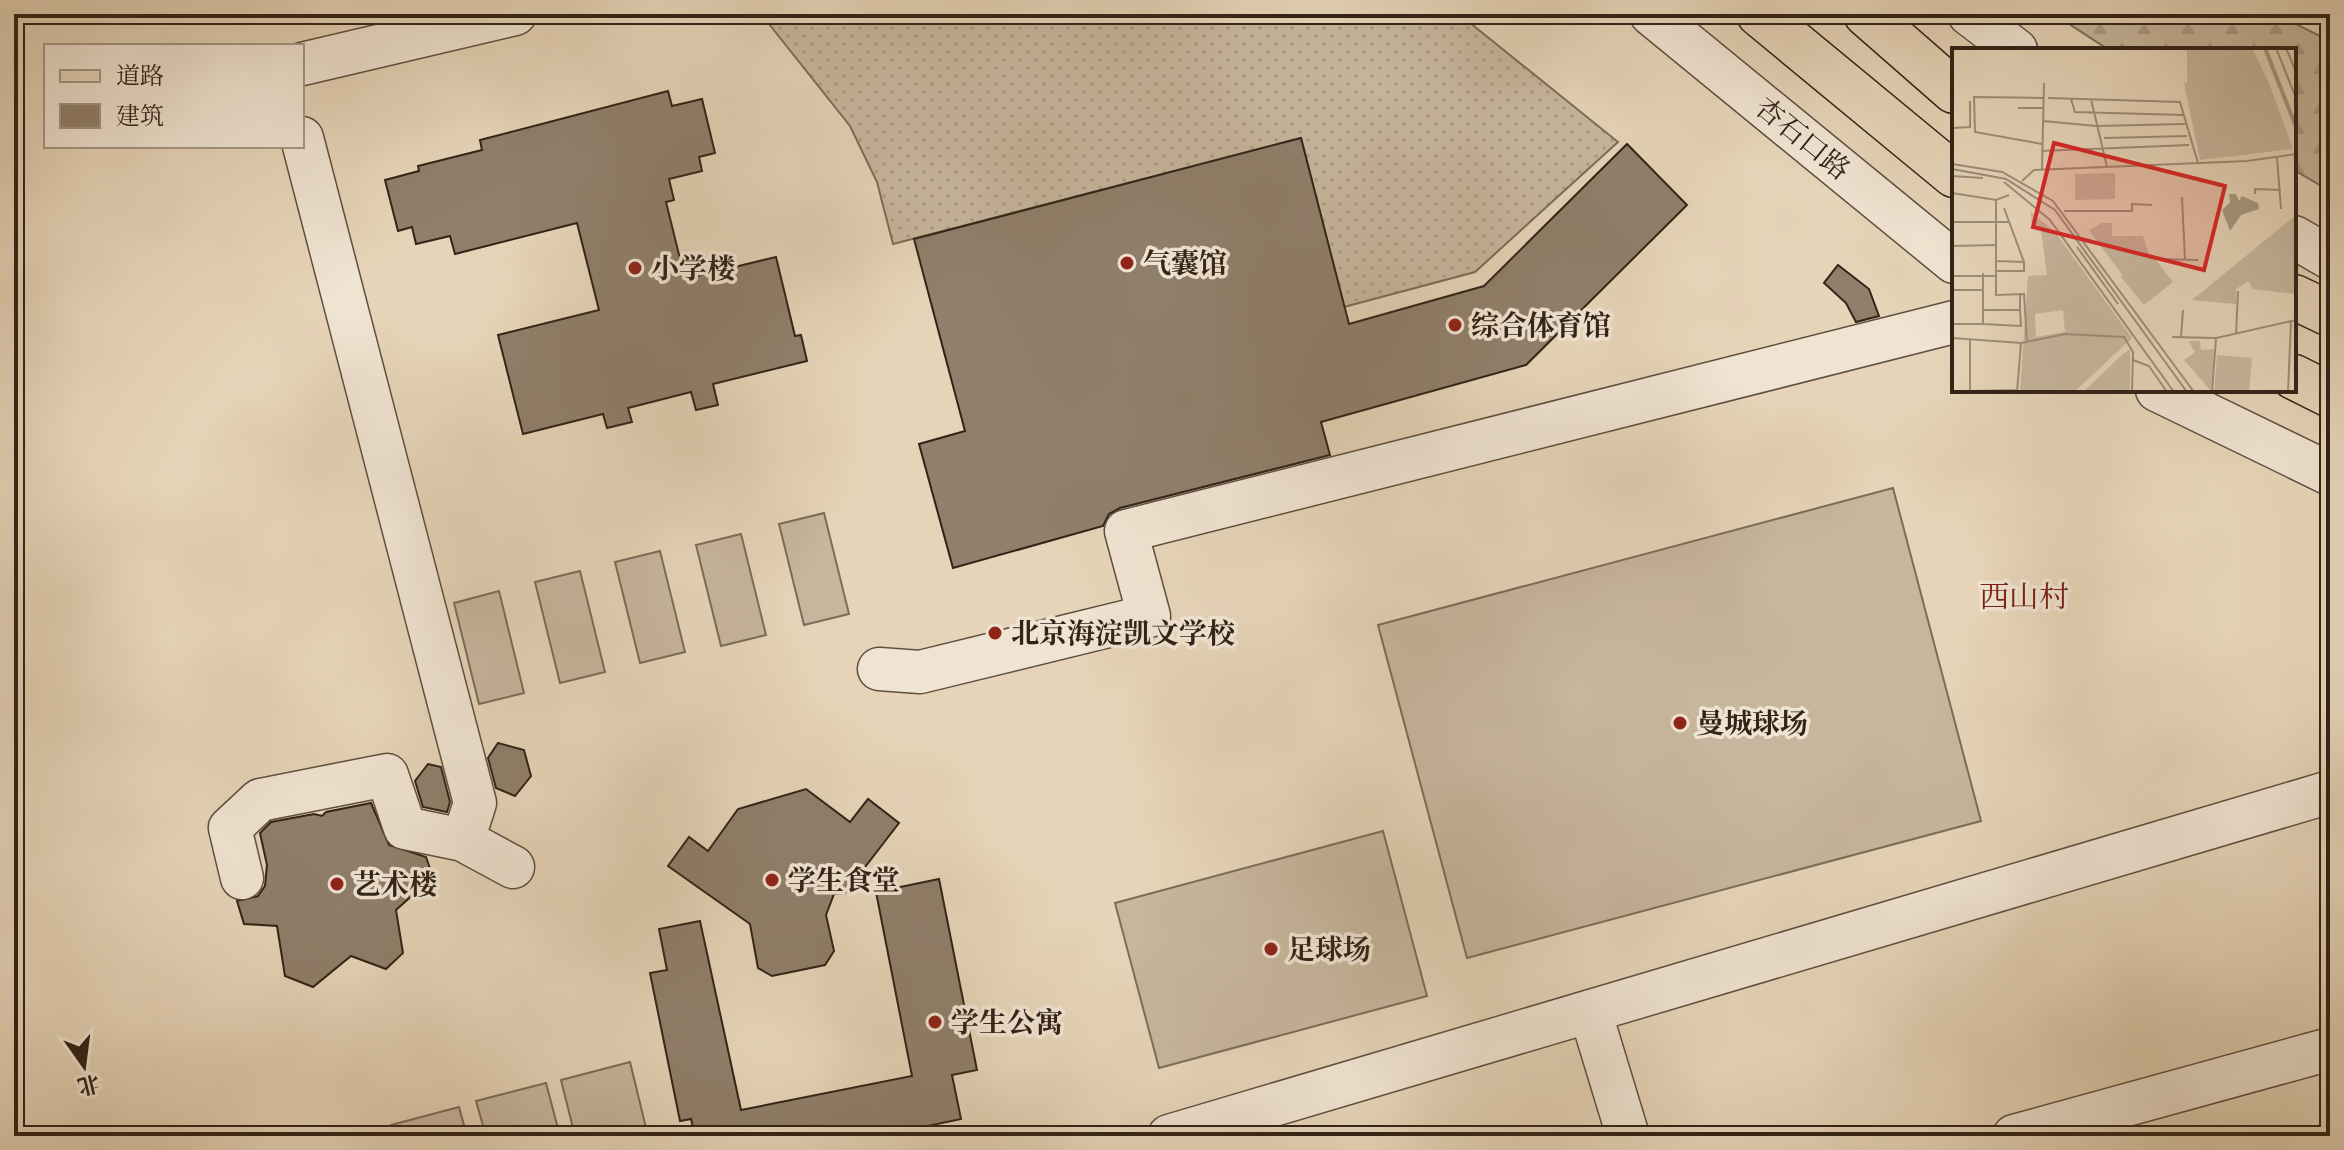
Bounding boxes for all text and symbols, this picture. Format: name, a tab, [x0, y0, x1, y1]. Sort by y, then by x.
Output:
legend	[44, 44, 304, 148]
inset map	[1952, 48, 2296, 392]
text: 道路	[116, 61, 164, 91]
street label: 杏石口路	[1748, 90, 1857, 187]
text: 建筑	[116, 101, 164, 131]
place label: 气囊馆	[1143, 246, 1227, 281]
place label: 小学楼	[651, 251, 735, 286]
marker: 气囊馆	[1118, 254, 1136, 272]
marker: 小学楼	[626, 259, 644, 277]
place label: 综合体育馆	[1471, 308, 1611, 343]
marker: 综合体育馆	[1446, 316, 1464, 334]
district label: 西山村	[1979, 579, 2069, 615]
place label: 北京海淀凯文学校	[1011, 616, 1235, 651]
marker: 北京海淀凯文学校	[986, 624, 1004, 642]
place label: 曼城球场	[1696, 706, 1808, 741]
marker: 曼城球场	[1671, 714, 1689, 732]
place label: 学生食堂	[788, 863, 900, 898]
place label: 艺术楼	[353, 867, 437, 902]
marker: 学生食堂	[763, 871, 781, 889]
marker: 艺术楼	[328, 875, 346, 893]
place label: 足球场	[1287, 932, 1371, 967]
marker: 足球场	[1262, 940, 1280, 958]
place label: 学生公寓	[951, 1005, 1063, 1040]
marker: 学生公寓	[926, 1013, 944, 1031]
north arrow	[44, 1026, 124, 1106]
text: 北	[75, 1069, 103, 1101]

